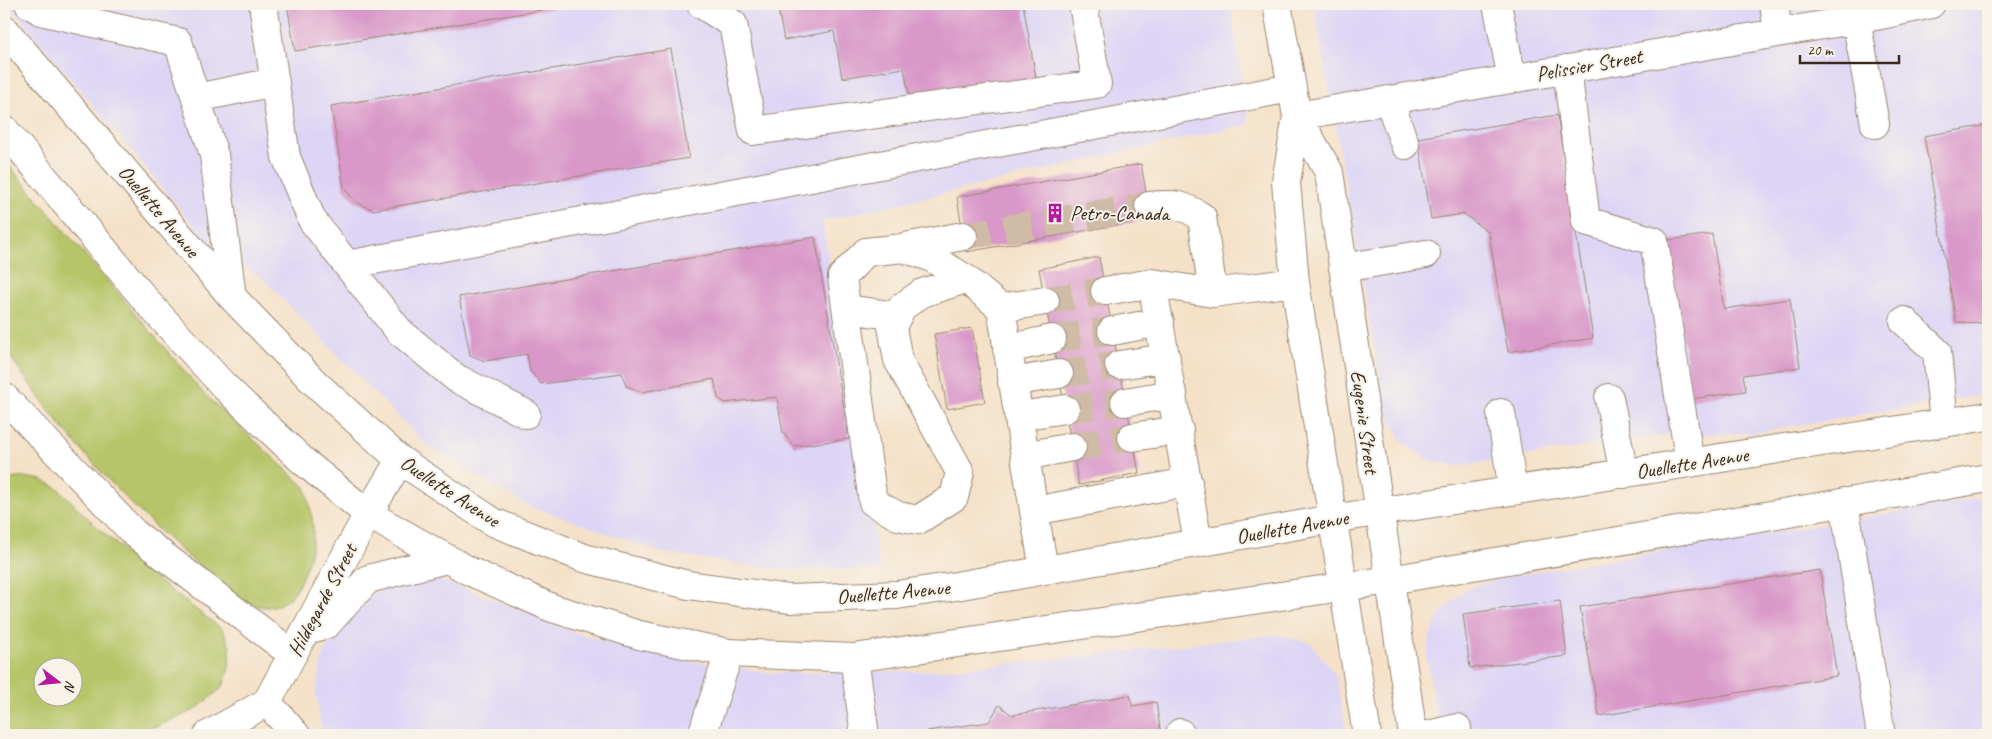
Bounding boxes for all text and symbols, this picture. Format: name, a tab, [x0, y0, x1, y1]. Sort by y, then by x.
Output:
scale bar	[1800, 32, 1898, 64]
text: 20 m	[1807, 41, 1834, 60]
street label: Pelissier Street	[1534, 43, 1646, 87]
street label: Ouellette Avenue	[113, 159, 207, 264]
place label: Petro-Canada	[1070, 200, 1171, 226]
building icon: Petro-Canada	[1044, 202, 1066, 224]
street label: Eugenie Street	[1345, 369, 1385, 477]
street label: Ouellette Avenue	[1634, 441, 1752, 485]
street label: Ouellette Avenue	[395, 449, 506, 534]
street label: Ouellette Avenue	[1234, 504, 1352, 550]
street label: Hildegarde Street	[281, 537, 363, 661]
street label: Ouellette Avenue	[836, 574, 953, 610]
north arrow	[32, 656, 82, 706]
text: N	[60, 679, 79, 694]

